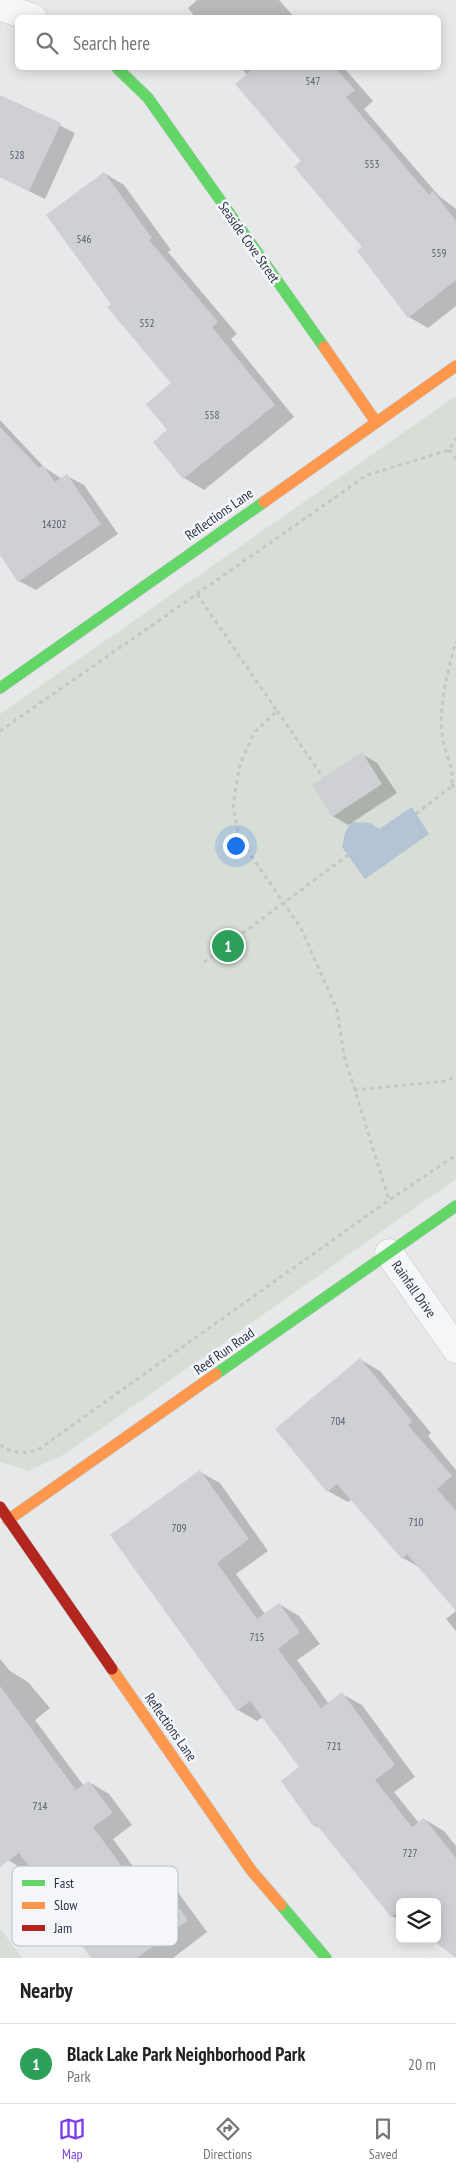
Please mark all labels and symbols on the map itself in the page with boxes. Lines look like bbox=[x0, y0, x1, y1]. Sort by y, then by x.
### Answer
house number: 547 bbox=[306, 74, 320, 88]
house number: 528 bbox=[10, 148, 24, 162]
house number: 553 bbox=[365, 157, 379, 171]
street label: Seaside Cove Street bbox=[214, 198, 284, 286]
house number: 546 bbox=[77, 232, 91, 246]
house number: 559 bbox=[432, 246, 446, 260]
house number: 552 bbox=[140, 316, 154, 330]
house number: 558 bbox=[205, 408, 219, 422]
street label: Reflections Lane bbox=[181, 484, 257, 544]
house number: 14202 bbox=[42, 517, 66, 531]
your location bbox=[223, 833, 249, 859]
pin: 1 bbox=[212, 927, 244, 965]
street label: Rainfall Drive bbox=[388, 1257, 440, 1321]
street label: Reef Run Road bbox=[190, 1324, 258, 1378]
house number: 704 bbox=[331, 1414, 345, 1428]
house number: 710 bbox=[409, 1515, 423, 1529]
house number: 709 bbox=[172, 1521, 186, 1535]
house number: 715 bbox=[250, 1630, 264, 1644]
street label: Reflections Lane bbox=[141, 1689, 201, 1765]
house number: 721 bbox=[327, 1739, 341, 1753]
house number: 714 bbox=[33, 1799, 47, 1813]
house number: 727 bbox=[403, 1846, 417, 1860]
legend bbox=[12, 1866, 178, 1946]
text: Fast bbox=[54, 1874, 74, 1892]
text: Slow bbox=[54, 1896, 78, 1914]
text: Jam bbox=[53, 1919, 72, 1937]

